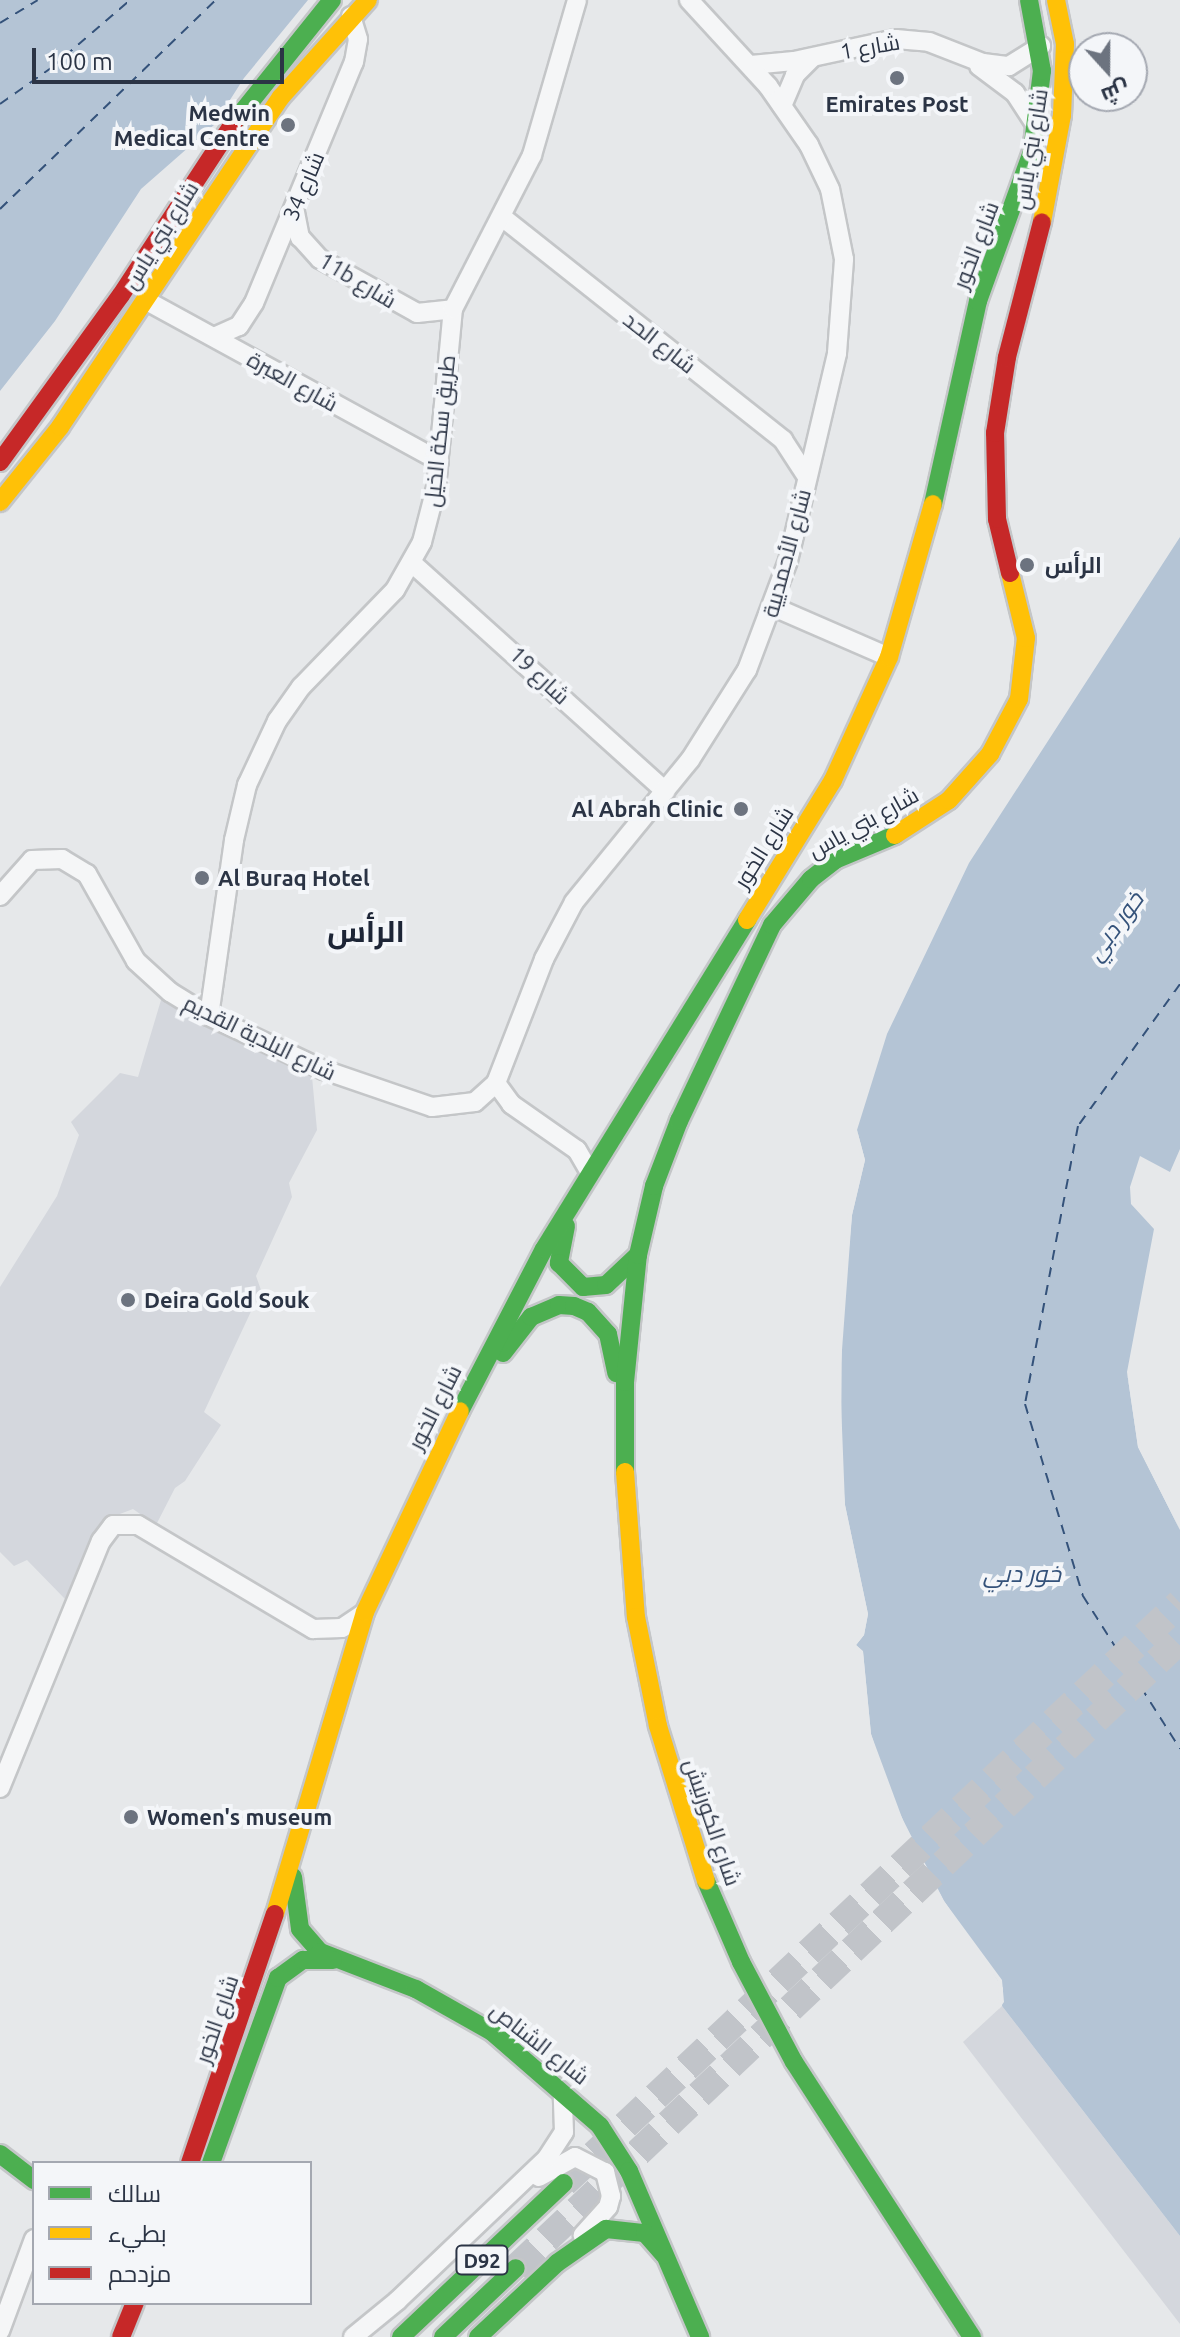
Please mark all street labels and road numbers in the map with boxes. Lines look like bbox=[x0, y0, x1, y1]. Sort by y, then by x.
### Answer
street label: شارع 1 bbox=[838, 28, 902, 64]
street label: شارع بني ياس bbox=[1007, 87, 1053, 211]
street label: شارع 34 bbox=[277, 147, 329, 225]
street label: شارع بني ياس bbox=[116, 176, 204, 294]
street label: شارع الخور bbox=[946, 198, 1004, 292]
street label: 11b شارع bbox=[315, 247, 401, 313]
street label: شارع الحد bbox=[619, 306, 701, 378]
street label: شارع العبرة bbox=[243, 345, 343, 417]
street label: طريق سكة الخيل bbox=[418, 354, 460, 508]
street label: شارع الأحمديية bbox=[756, 486, 816, 620]
street label: شارع 19 bbox=[504, 641, 576, 709]
street label: شارع بني ياس bbox=[803, 781, 923, 863]
street label: شارع الخور bbox=[728, 801, 798, 893]
street label: شارع البلدية القديم bbox=[179, 989, 341, 1085]
street label: شارع الخور bbox=[401, 1360, 467, 1454]
street label: شارع الكورنيش bbox=[679, 1755, 747, 1889]
street label: شارع الخور bbox=[189, 1971, 243, 2067]
street label: شارع الشناص bbox=[485, 1996, 595, 2090]
road number: D92 bbox=[454, 2244, 510, 2276]

